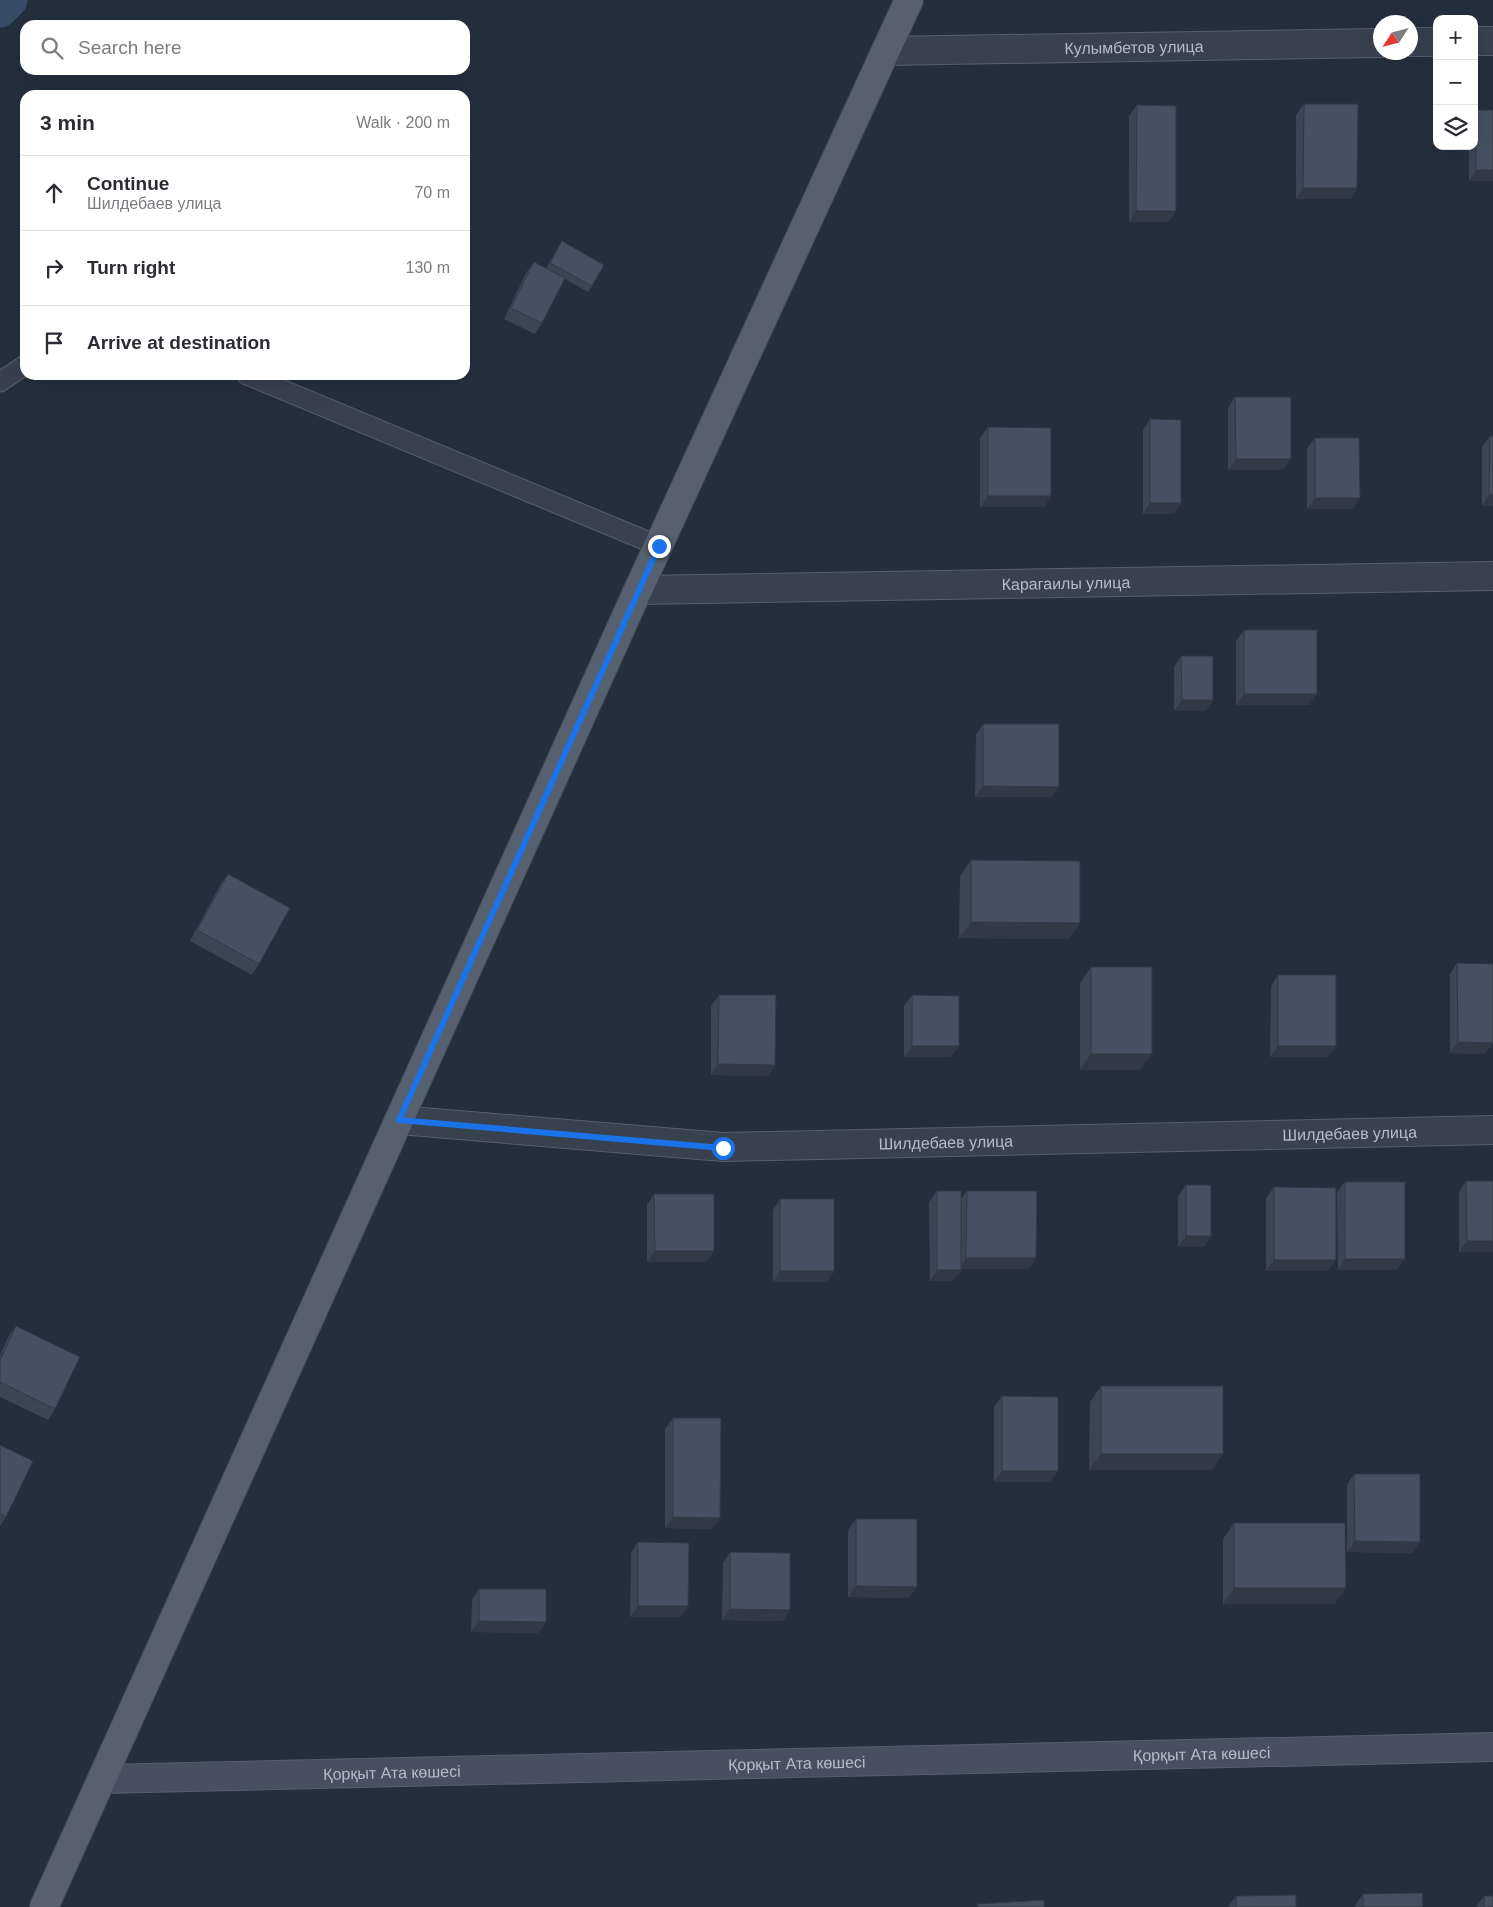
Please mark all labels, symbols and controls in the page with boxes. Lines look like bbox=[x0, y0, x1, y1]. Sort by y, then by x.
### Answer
north arrow bbox=[1373, 15, 1418, 60]
map controls bbox=[1433, 15, 1478, 150]
button: + bbox=[1433, 15, 1478, 60]
search box bbox=[20, 20, 470, 75]
icon: search bbox=[38, 34, 66, 62]
text: Search here bbox=[78, 37, 182, 58]
street label: Кулымбетов улица bbox=[1064, 38, 1204, 57]
button: − bbox=[1433, 60, 1478, 105]
button: layers bbox=[1433, 105, 1478, 150]
text: 3 min bbox=[40, 111, 95, 134]
text: Walk · 200 m bbox=[356, 114, 450, 131]
text: Continue bbox=[87, 173, 169, 194]
icon: ahead bbox=[40, 179, 68, 207]
text: 70 m bbox=[414, 184, 450, 201]
text: Шилдебаев улица bbox=[87, 195, 222, 212]
icon: right bbox=[40, 254, 68, 282]
text: Turn right bbox=[87, 257, 175, 278]
text: 130 m bbox=[406, 259, 450, 276]
icon: arrive bbox=[40, 329, 68, 357]
text: Arrive at destination bbox=[87, 332, 271, 353]
route end bbox=[648, 535, 671, 558]
street label: Карагаилы улица bbox=[1001, 574, 1131, 593]
street label: Шилдебаев улица bbox=[1282, 1124, 1417, 1144]
street label: Шилдебаев улица bbox=[878, 1133, 1013, 1153]
route start bbox=[712, 1137, 735, 1160]
street label: Қорқыт Ата көшесі bbox=[1133, 1744, 1271, 1764]
street label: Қорқыт Ата көшесі bbox=[728, 1753, 866, 1774]
street label: Қорқыт Ата көшесі bbox=[323, 1763, 461, 1783]

